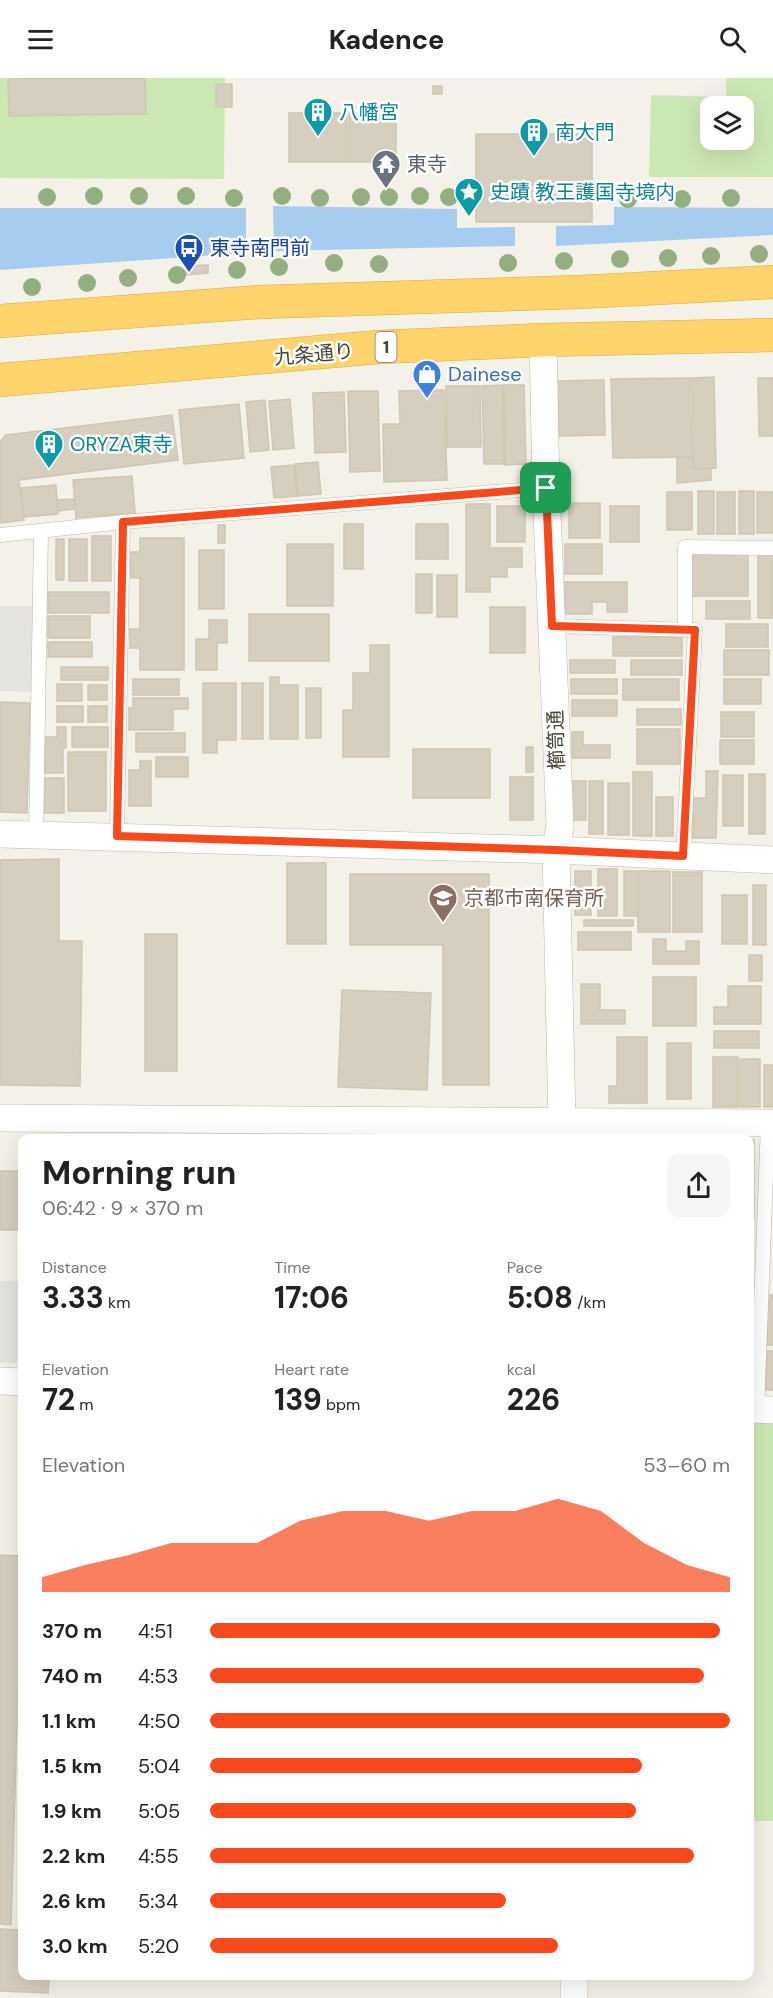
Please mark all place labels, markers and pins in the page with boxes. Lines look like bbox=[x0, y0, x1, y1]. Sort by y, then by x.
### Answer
building icon: 八幡宮 bbox=[302, 96, 334, 138]
place label: 八幡宮 bbox=[339, 99, 399, 125]
building icon: 南大門 bbox=[518, 116, 550, 158]
place label: 南大門 bbox=[555, 119, 615, 145]
temple icon: 東寺 bbox=[370, 148, 402, 190]
place label: 東寺 bbox=[407, 151, 447, 177]
place icon: 史蹟 教王護国寺境内 bbox=[453, 176, 485, 218]
place label: 史蹟 教王護国寺境内 bbox=[490, 179, 675, 205]
bus stop icon: 東寺南門前 bbox=[173, 232, 205, 274]
place label: 東寺南門前 bbox=[210, 235, 310, 261]
shop icon: Dainese bbox=[411, 358, 443, 400]
place label: Dainese bbox=[448, 361, 522, 387]
building icon: ORYZA東寺 bbox=[33, 428, 65, 470]
place label: ORYZA東寺 bbox=[70, 431, 172, 457]
pin bbox=[520, 462, 571, 513]
school or university icon: 京都市南保育所 bbox=[427, 882, 459, 924]
place label: 京都市南保育所 bbox=[464, 885, 604, 911]

